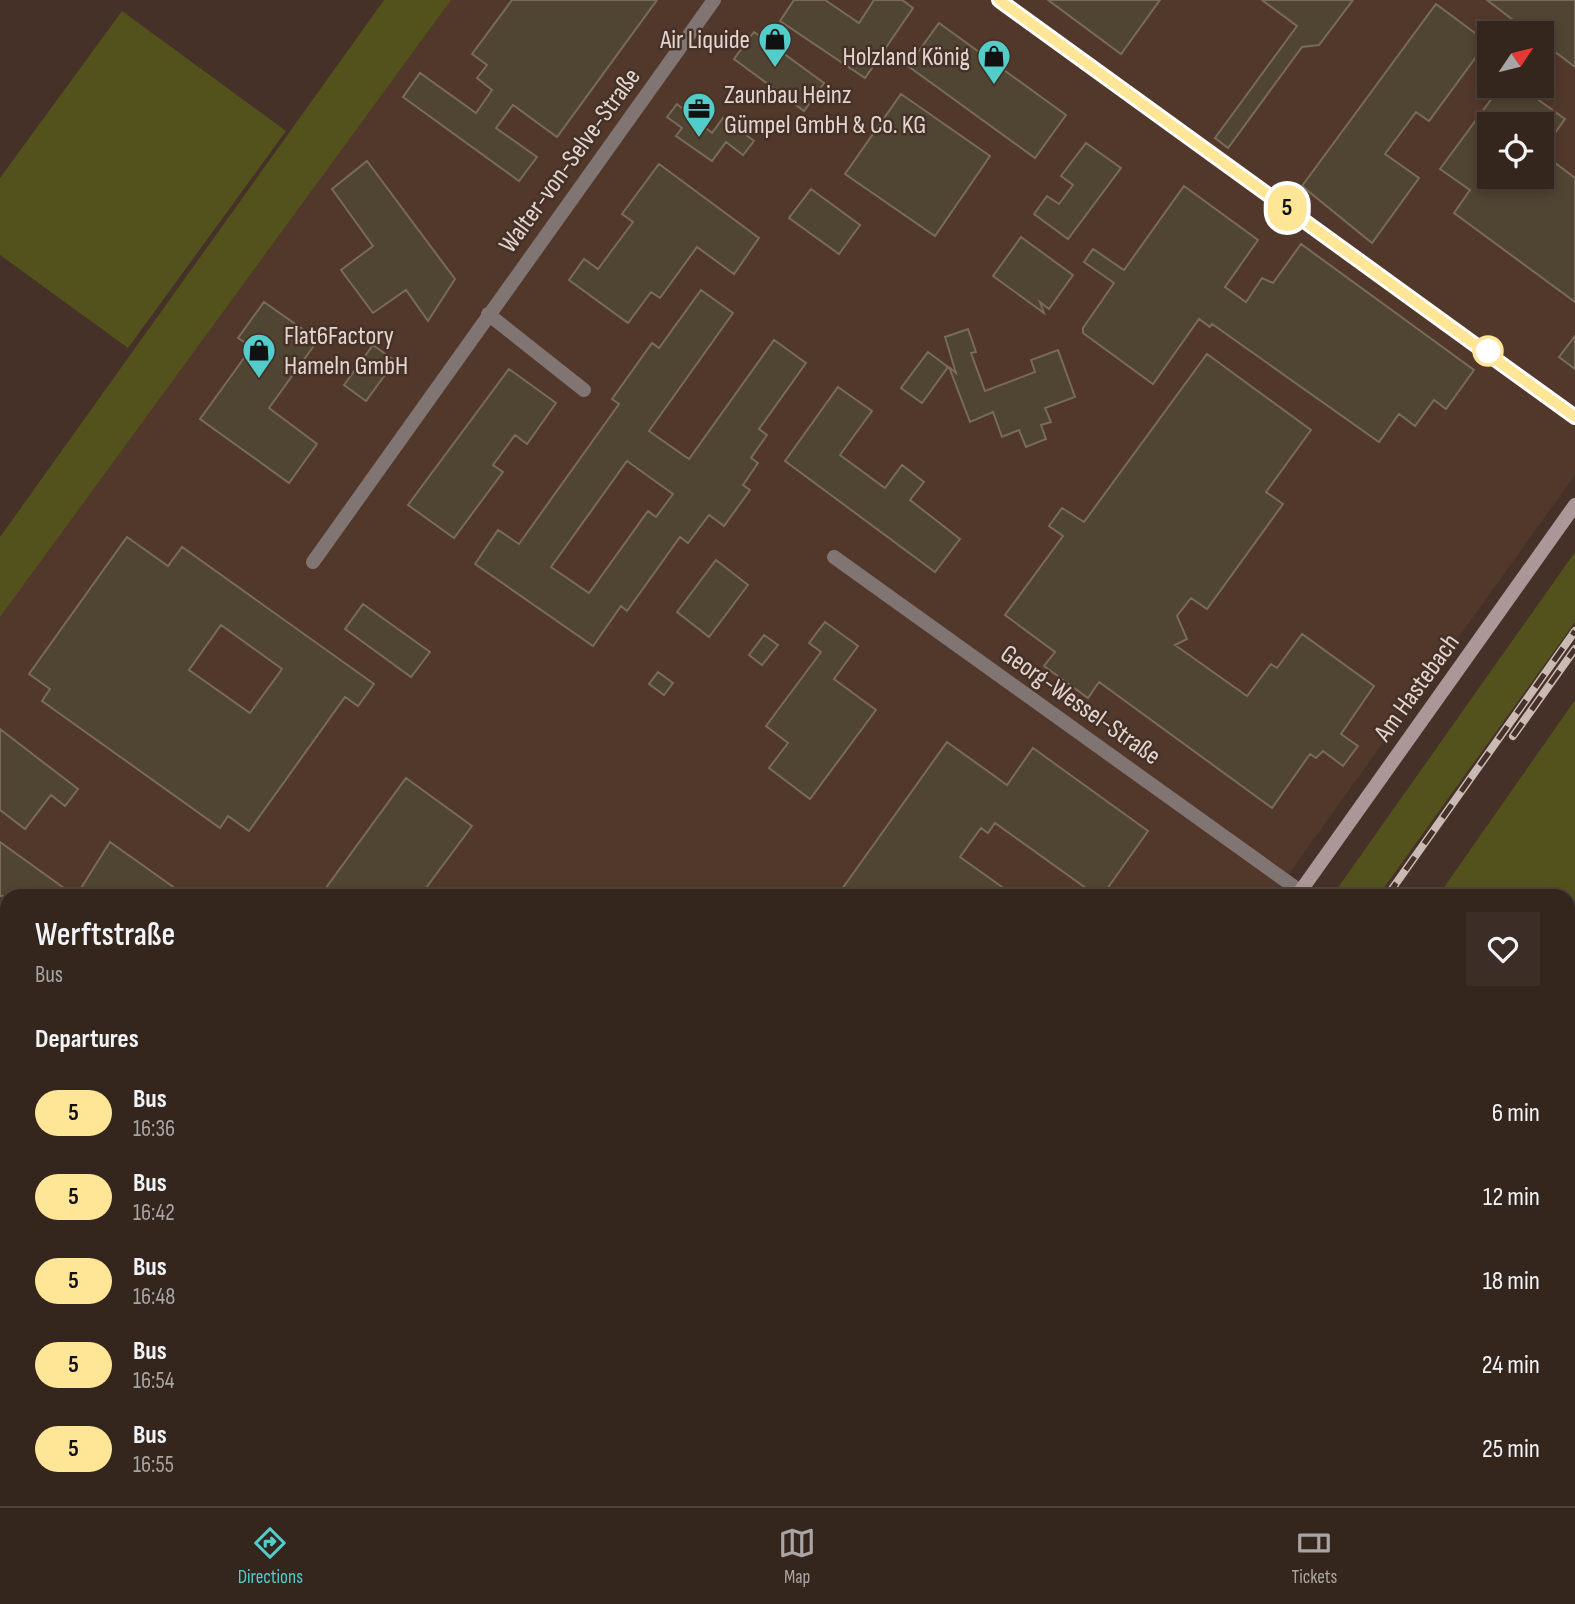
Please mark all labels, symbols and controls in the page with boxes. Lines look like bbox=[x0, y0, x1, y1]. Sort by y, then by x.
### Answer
shop icon: Air Liquide bbox=[756, 20, 794, 69]
north arrow bbox=[1477, 21, 1554, 98]
map controls bbox=[1477, 21, 1554, 189]
place label: Air Liquide bbox=[659, 25, 750, 56]
shop icon: Holzland König bbox=[975, 37, 1013, 86]
place label: Holzland König bbox=[842, 42, 970, 73]
street label: Walter-von-Selve-Straße bbox=[493, 63, 648, 259]
place label: Zaunbau Heinz Gümpel GmbH & Co. KG bbox=[724, 80, 926, 141]
office icon: Zaunbau Heinz Gümpel GmbH & Co. KG bbox=[680, 90, 718, 139]
button: locate bbox=[1477, 112, 1554, 189]
line badge: 5 bbox=[1264, 185, 1310, 231]
text: 5 bbox=[1282, 193, 1292, 222]
place label: Flat6Factory Hameln GmbH bbox=[284, 321, 408, 382]
shop icon: Flat6Factory Hameln GmbH bbox=[240, 331, 278, 380]
unlabelled marker bbox=[1473, 336, 1503, 366]
street label: Am Hastebach bbox=[1367, 628, 1467, 749]
street label: Georg-Wessel-Straße bbox=[994, 639, 1166, 772]
button: heart bbox=[1466, 912, 1540, 986]
text: Werftstraße bbox=[35, 915, 175, 955]
text: Bus bbox=[35, 961, 63, 989]
text: Departures bbox=[35, 1024, 139, 1055]
text: Bus bbox=[133, 1084, 167, 1115]
text: 5 bbox=[68, 1098, 79, 1127]
text: 6 min bbox=[1492, 1098, 1540, 1129]
text: 16:36 bbox=[133, 1115, 175, 1143]
text: Bus bbox=[133, 1168, 167, 1199]
text: 5 bbox=[68, 1182, 79, 1211]
text: 12 min bbox=[1483, 1182, 1540, 1213]
text: 16:42 bbox=[133, 1199, 175, 1227]
text: Bus bbox=[133, 1252, 167, 1283]
text: 5 bbox=[68, 1266, 79, 1295]
text: 18 min bbox=[1483, 1266, 1540, 1297]
text: 16:48 bbox=[133, 1283, 175, 1311]
text: Bus bbox=[133, 1336, 167, 1367]
text: 5 bbox=[68, 1350, 79, 1379]
text: 24 min bbox=[1482, 1350, 1540, 1381]
text: 16:54 bbox=[133, 1367, 174, 1395]
text: Bus bbox=[133, 1420, 167, 1451]
text: 5 bbox=[68, 1434, 79, 1463]
text: 25 min bbox=[1482, 1434, 1540, 1465]
text: 16:55 bbox=[133, 1451, 174, 1479]
tab: Directions bbox=[238, 1524, 303, 1589]
tab: Map bbox=[778, 1524, 816, 1589]
tab: Tickets bbox=[1291, 1524, 1337, 1589]

